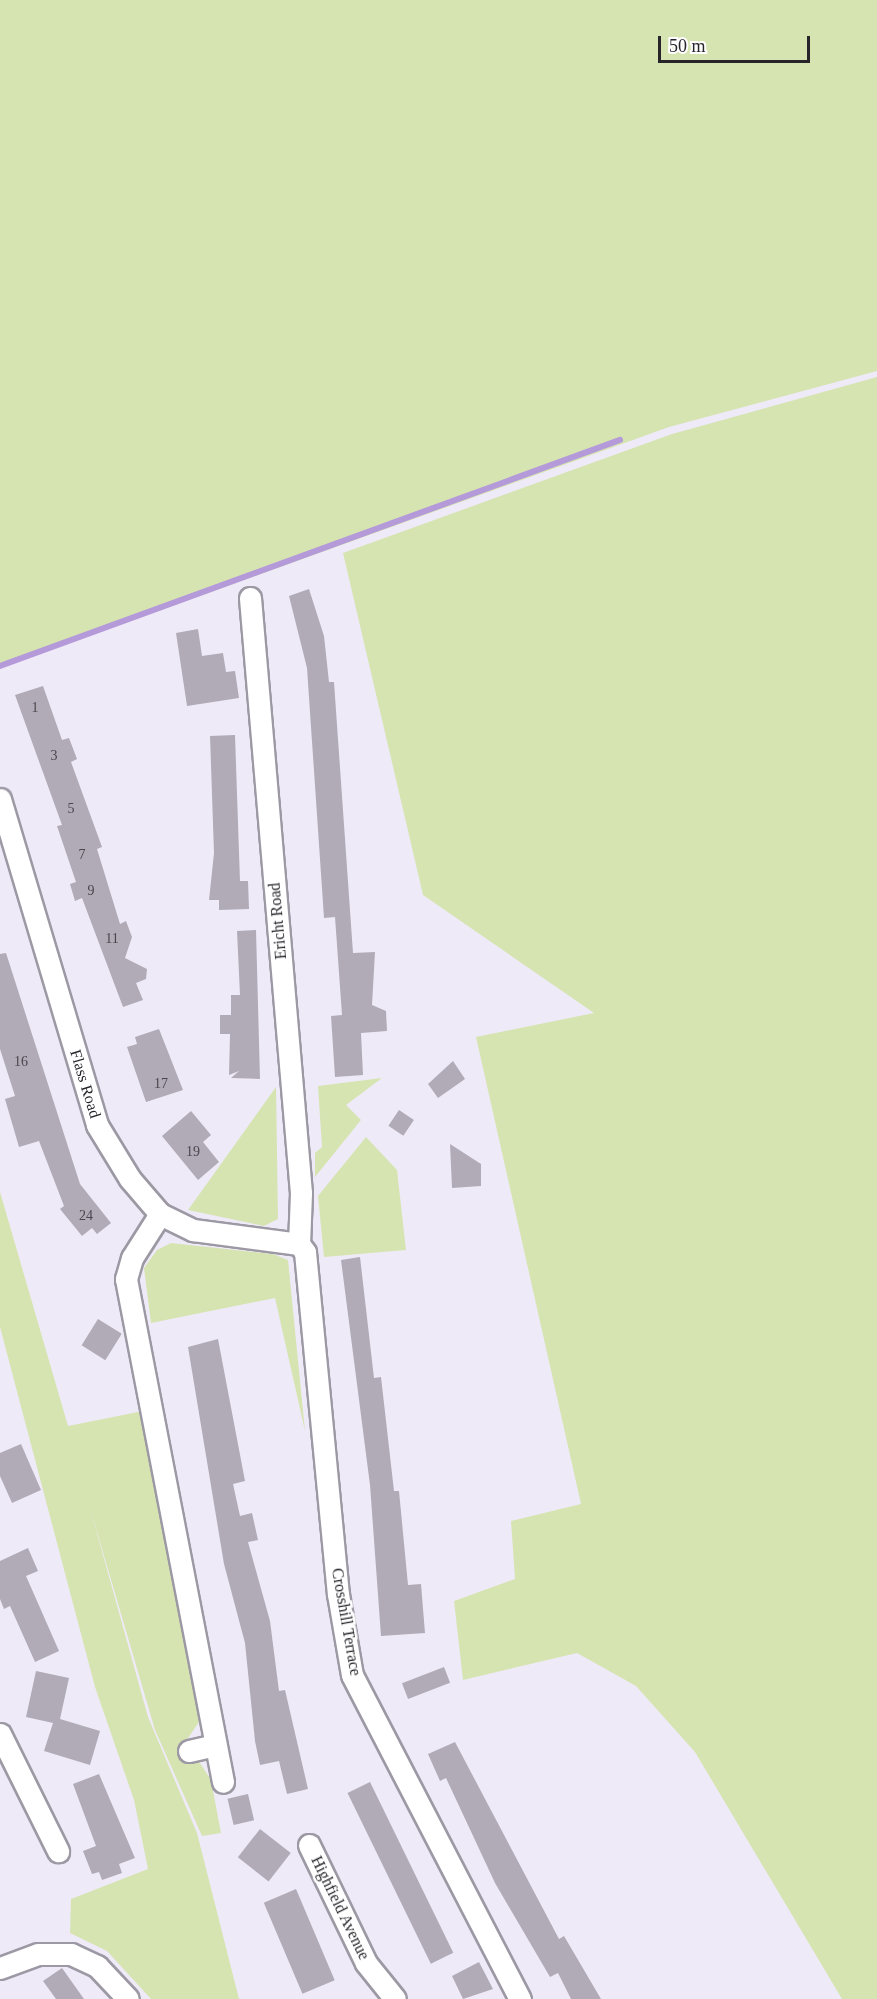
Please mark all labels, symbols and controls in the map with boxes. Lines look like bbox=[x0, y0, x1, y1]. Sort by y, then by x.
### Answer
scale bar bbox=[661, 24, 812, 62]
text: 50 m bbox=[669, 36, 706, 56]
house number: 1 bbox=[32, 700, 38, 716]
house number: 3 bbox=[50, 748, 58, 764]
house number: 5 bbox=[68, 801, 74, 817]
house number: 7 bbox=[78, 847, 86, 863]
street label: Ericht Road bbox=[265, 882, 291, 960]
house number: 9 bbox=[88, 883, 94, 899]
house number: 11 bbox=[105, 931, 119, 947]
street label: Flass Road bbox=[65, 1047, 105, 1121]
house number: 16 bbox=[14, 1054, 28, 1070]
house number: 17 bbox=[154, 1076, 168, 1092]
house number: 19 bbox=[186, 1144, 200, 1160]
house number: 24 bbox=[79, 1208, 93, 1224]
street label: Crosshill Terrace bbox=[327, 1566, 365, 1678]
street label: Highfield Avenue bbox=[306, 1853, 374, 1963]

